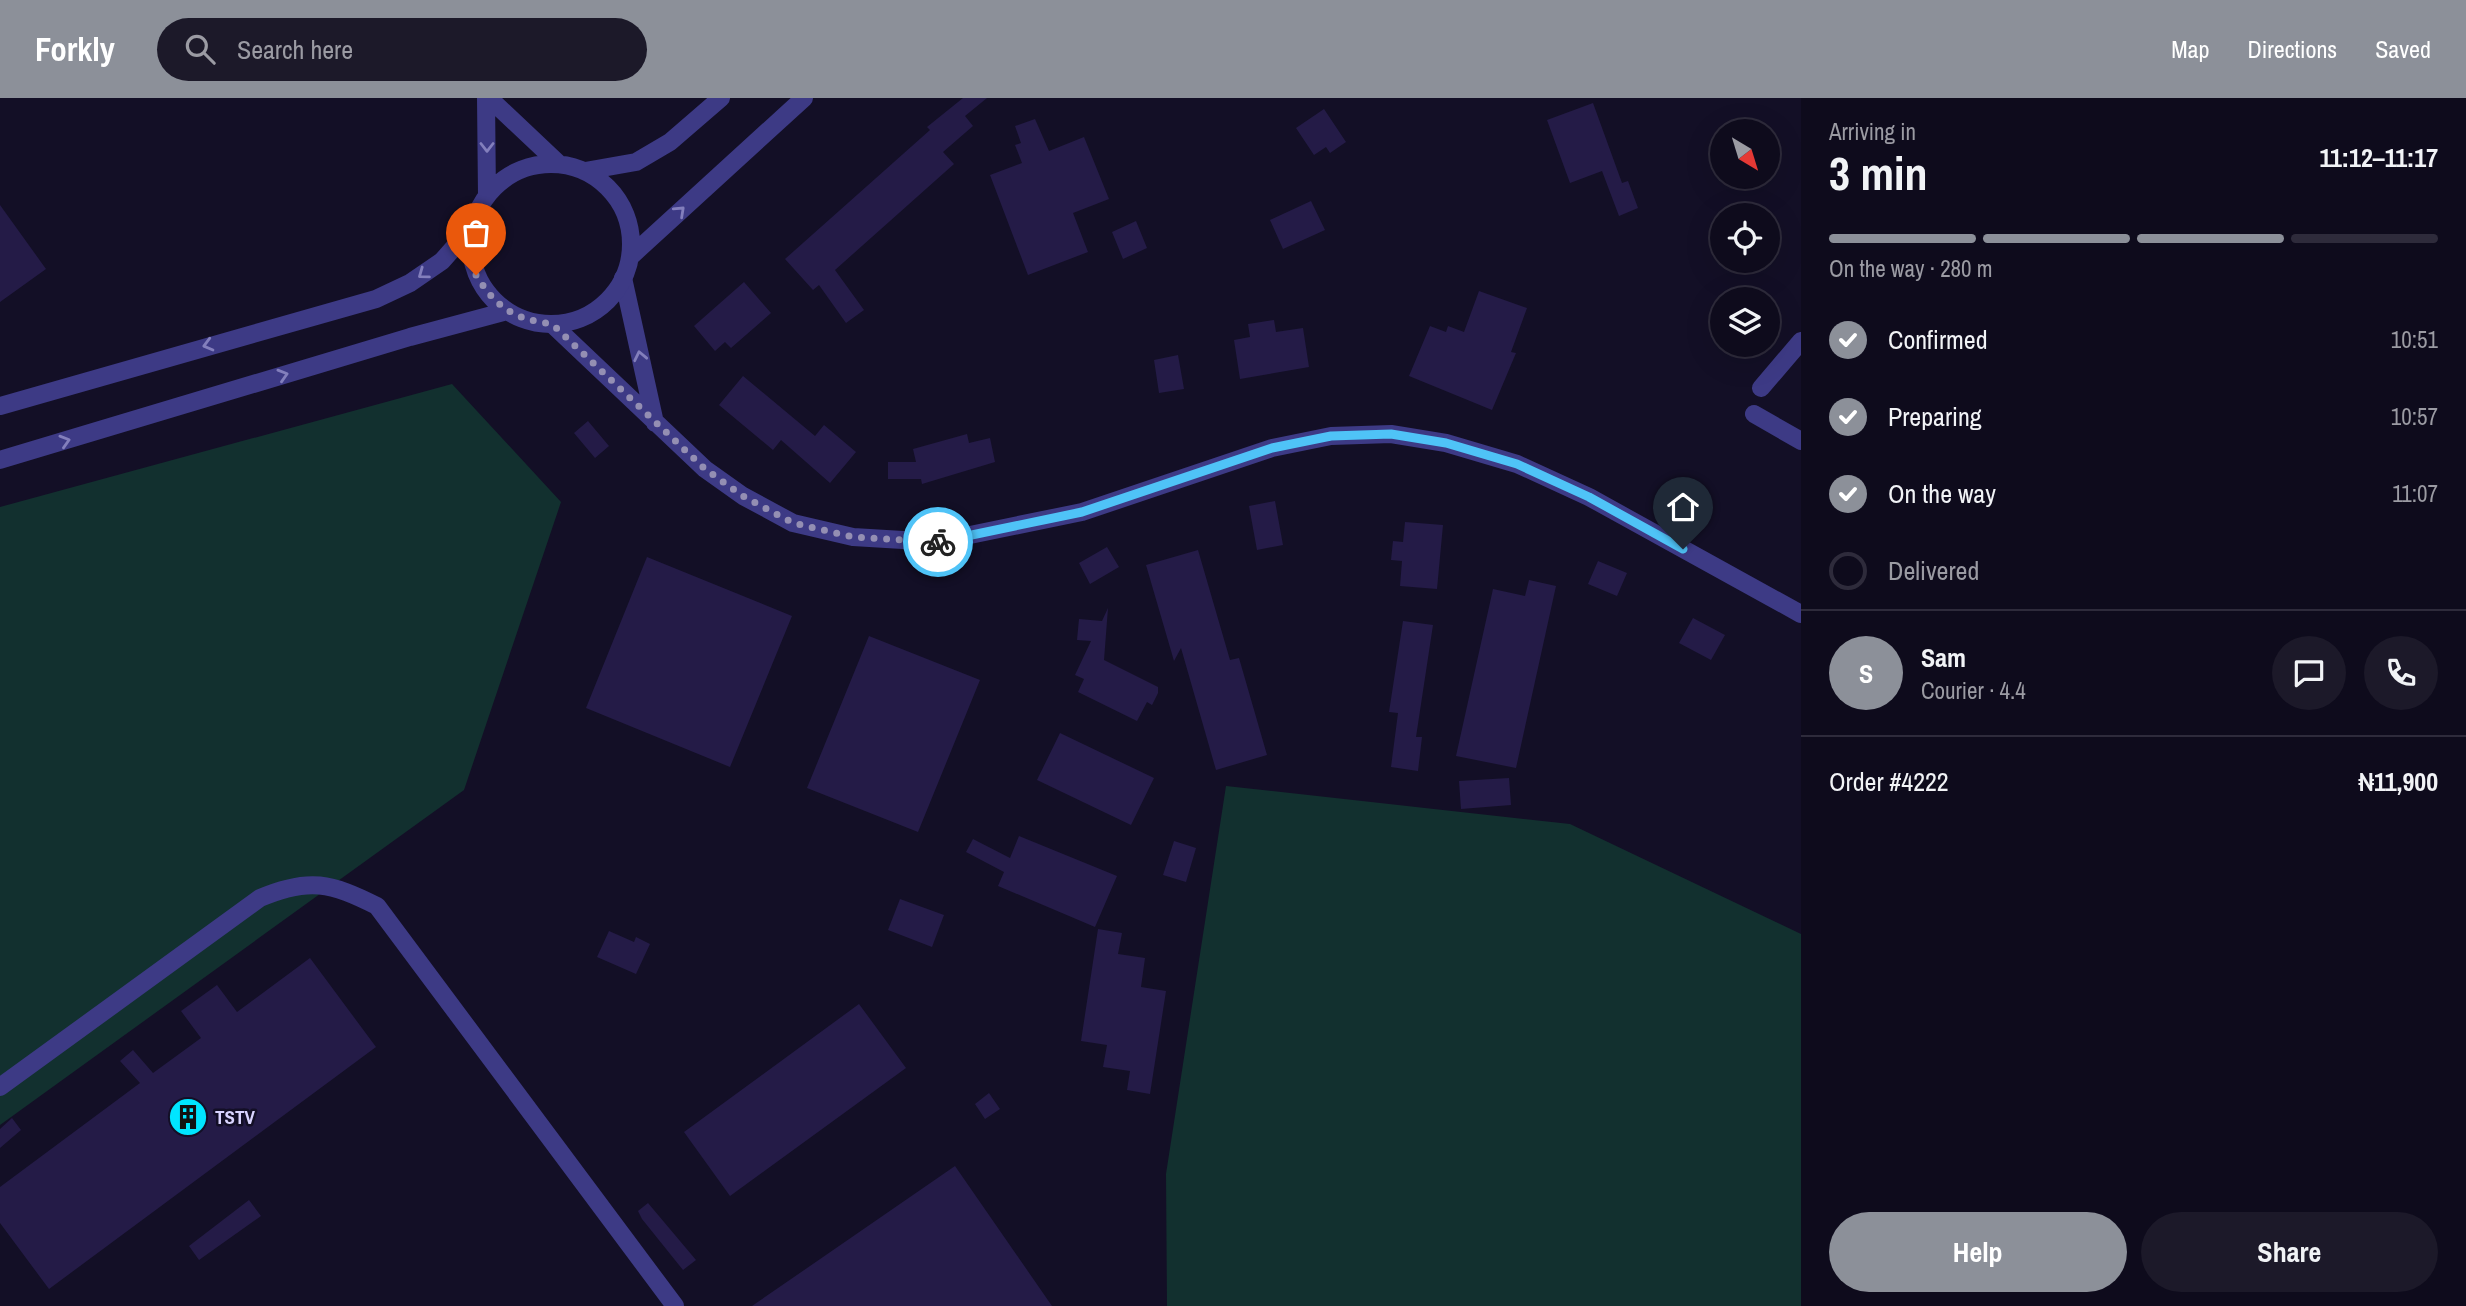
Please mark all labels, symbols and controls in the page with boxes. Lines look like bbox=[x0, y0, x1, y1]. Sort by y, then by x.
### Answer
search box bbox=[157, 18, 647, 81]
text: Forkly bbox=[35, 27, 115, 71]
icon: search bbox=[181, 30, 219, 68]
text: Search here bbox=[237, 32, 353, 67]
text: Map bbox=[2171, 33, 2209, 65]
text: Directions bbox=[2247, 33, 2337, 65]
text: Saved bbox=[2375, 33, 2431, 65]
text: Arriving in bbox=[1829, 116, 1916, 147]
north arrow bbox=[1710, 119, 1780, 189]
map controls bbox=[1710, 119, 1780, 357]
text: 11:12–11:17 bbox=[2319, 140, 2438, 175]
one-way arrow bbox=[479, 142, 495, 153]
text: 3 min bbox=[1829, 142, 1928, 204]
pin bbox=[446, 203, 506, 275]
button: locate bbox=[1710, 203, 1780, 273]
one-way arrow bbox=[672, 207, 685, 219]
icon: bag bbox=[457, 214, 495, 252]
text: On the way · 280 m bbox=[1829, 253, 1993, 284]
one-way arrow bbox=[418, 266, 431, 279]
button: layers bbox=[1710, 287, 1780, 357]
icon: check bbox=[1829, 321, 1867, 359]
text: Confirmed bbox=[1888, 322, 1988, 357]
text: 10:51 bbox=[2391, 324, 2438, 355]
one-way arrow bbox=[202, 337, 214, 352]
one-way arrow bbox=[634, 350, 649, 362]
one-way arrow bbox=[277, 369, 289, 384]
icon: check bbox=[1829, 398, 1867, 436]
text: Preparing bbox=[1888, 399, 1982, 434]
text: 10:57 bbox=[2391, 401, 2438, 432]
one-way arrow bbox=[59, 434, 71, 449]
icon: check bbox=[1829, 475, 1867, 513]
text: On the way bbox=[1888, 476, 1996, 511]
pin bbox=[1653, 477, 1713, 549]
text: 11:07 bbox=[2392, 478, 2438, 509]
icon: home bbox=[1664, 488, 1702, 526]
courier bbox=[903, 507, 973, 577]
icon: bike bbox=[919, 523, 957, 561]
text: Delivered bbox=[1888, 553, 1979, 588]
button: chat bbox=[2272, 636, 2346, 710]
button: phone bbox=[2364, 636, 2438, 710]
text: Sam bbox=[1921, 640, 1966, 675]
text: S bbox=[1859, 656, 1873, 691]
text: Courier · 4.4 bbox=[1921, 675, 2026, 706]
text: Order #4222 bbox=[1829, 764, 1949, 799]
text: ₦11,900 bbox=[2359, 764, 2438, 799]
building icon: TSTV bbox=[167, 1096, 209, 1138]
place label: TSTV bbox=[215, 1104, 255, 1130]
button: Help bbox=[1829, 1212, 2127, 1292]
button: Share bbox=[2141, 1212, 2438, 1292]

